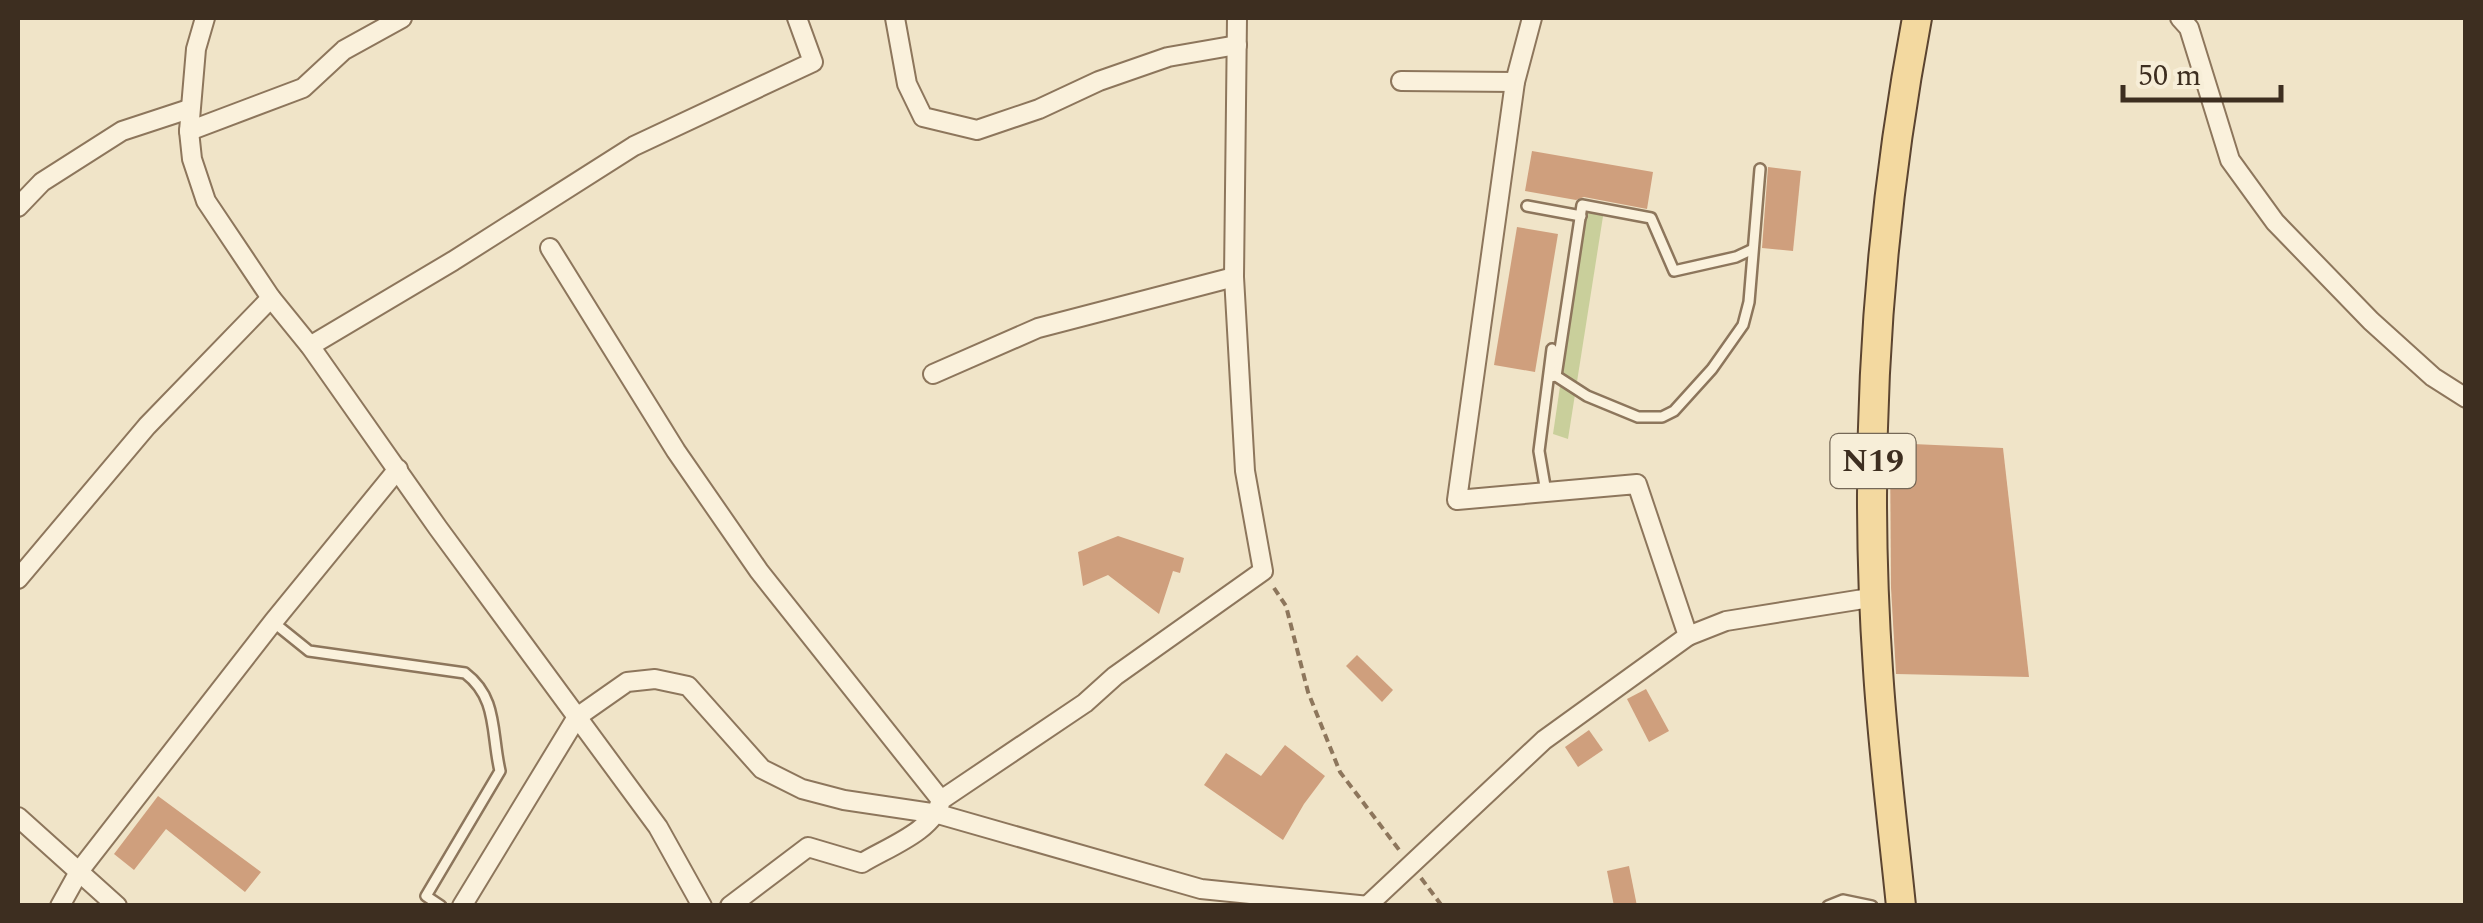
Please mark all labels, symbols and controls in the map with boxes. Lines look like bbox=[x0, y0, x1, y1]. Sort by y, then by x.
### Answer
scale bar bbox=[2123, 40, 2280, 102]
text: 50 m bbox=[2138, 53, 2201, 99]
road number: N19 bbox=[1830, 434, 1916, 488]

